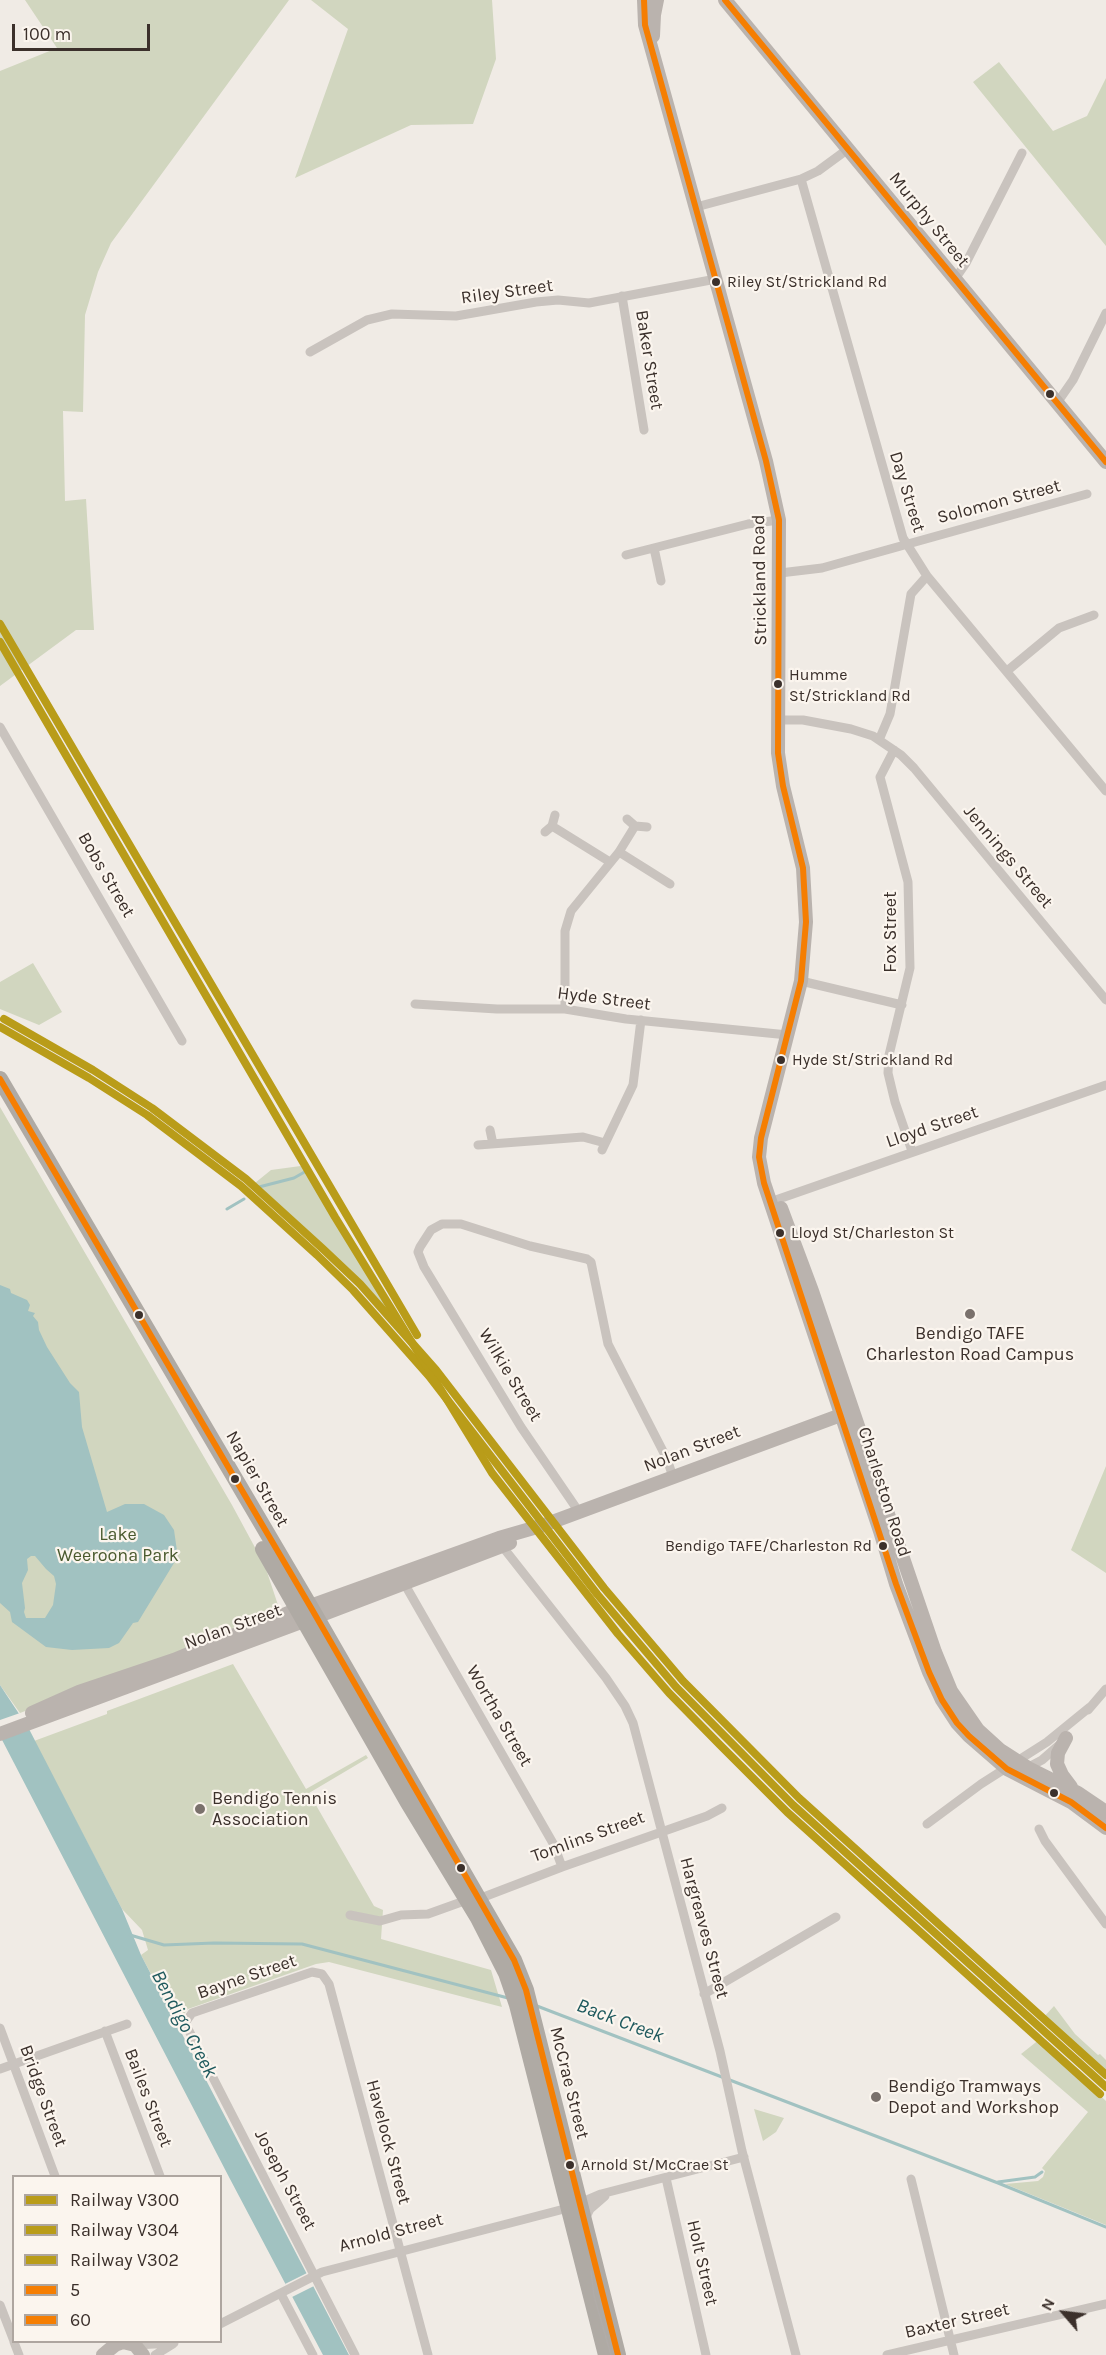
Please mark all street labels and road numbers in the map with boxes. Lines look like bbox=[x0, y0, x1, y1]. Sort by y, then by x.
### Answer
street label: Murphy Street bbox=[884, 168, 974, 272]
street label: Riley Street bbox=[460, 275, 554, 309]
street label: Baker Street bbox=[630, 309, 668, 411]
street label: Day Street bbox=[884, 449, 930, 535]
street label: Solomon Street bbox=[935, 475, 1063, 529]
street label: Strickland Road bbox=[748, 514, 772, 646]
street label: Jennings Street bbox=[959, 801, 1057, 913]
street label: Bobs Street bbox=[73, 829, 139, 921]
street label: Fox Street bbox=[880, 891, 902, 973]
street label: Hyde Street bbox=[556, 983, 652, 1015]
street label: Lloyd Street bbox=[883, 1101, 981, 1153]
street label: Wilkie Street bbox=[474, 1324, 546, 1426]
street label: Nolan Street bbox=[641, 1421, 743, 1477]
street label: Charleston Road bbox=[853, 1424, 915, 1560]
street label: Napier Street bbox=[221, 1427, 293, 1531]
street label: Nolan Street bbox=[182, 1599, 284, 1655]
street label: Wortha Street bbox=[461, 1662, 537, 1770]
street label: Tomlins Street bbox=[529, 1807, 647, 1867]
street label: Hargreaves Street bbox=[675, 1855, 733, 2001]
street label: Bayne Street bbox=[195, 1950, 299, 2004]
street label: McCrae Street bbox=[545, 2025, 593, 2141]
street label: Bridge Street bbox=[15, 2042, 71, 2150]
street label: Bailes Street bbox=[119, 2046, 177, 2150]
street label: Havelock Street bbox=[361, 2077, 415, 2207]
street label: Joseph Street bbox=[249, 2126, 321, 2234]
street label: Arnold Street bbox=[337, 2209, 445, 2257]
street label: Holt Street bbox=[682, 2218, 722, 2308]
street label: Baxter Street bbox=[903, 2298, 1011, 2344]

